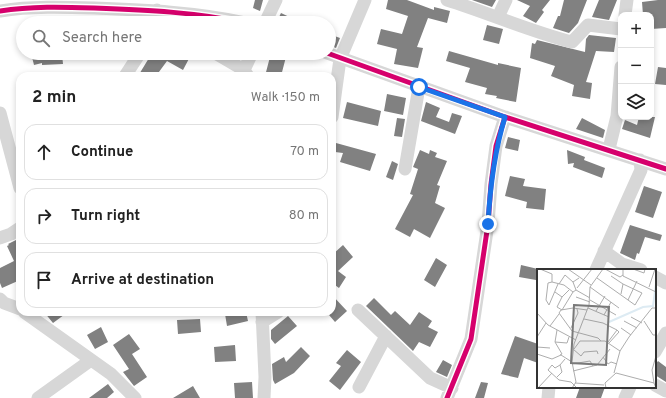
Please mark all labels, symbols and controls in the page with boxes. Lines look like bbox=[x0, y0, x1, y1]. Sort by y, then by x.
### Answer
map controls bbox=[618, 12, 654, 120]
button: + bbox=[618, 12, 654, 48]
search box bbox=[16, 16, 336, 60]
icon: search bbox=[30, 27, 52, 49]
text: Search here bbox=[62, 29, 142, 48]
button: − bbox=[618, 48, 654, 84]
route start bbox=[410, 78, 428, 96]
button: layers bbox=[618, 84, 654, 120]
text: 2 min bbox=[32, 87, 76, 109]
text: Walk · 150 m bbox=[251, 90, 320, 106]
icon: ahead bbox=[33, 141, 55, 163]
text: Continue bbox=[71, 143, 133, 162]
text: 70 m bbox=[290, 144, 319, 160]
icon: right bbox=[33, 205, 55, 227]
text: Turn right bbox=[71, 207, 140, 226]
text: 80 m bbox=[289, 208, 319, 224]
route end bbox=[479, 215, 497, 233]
icon: arrive bbox=[33, 269, 55, 291]
inset map bbox=[537, 269, 656, 388]
text: Arrive at destination bbox=[71, 271, 214, 290]

